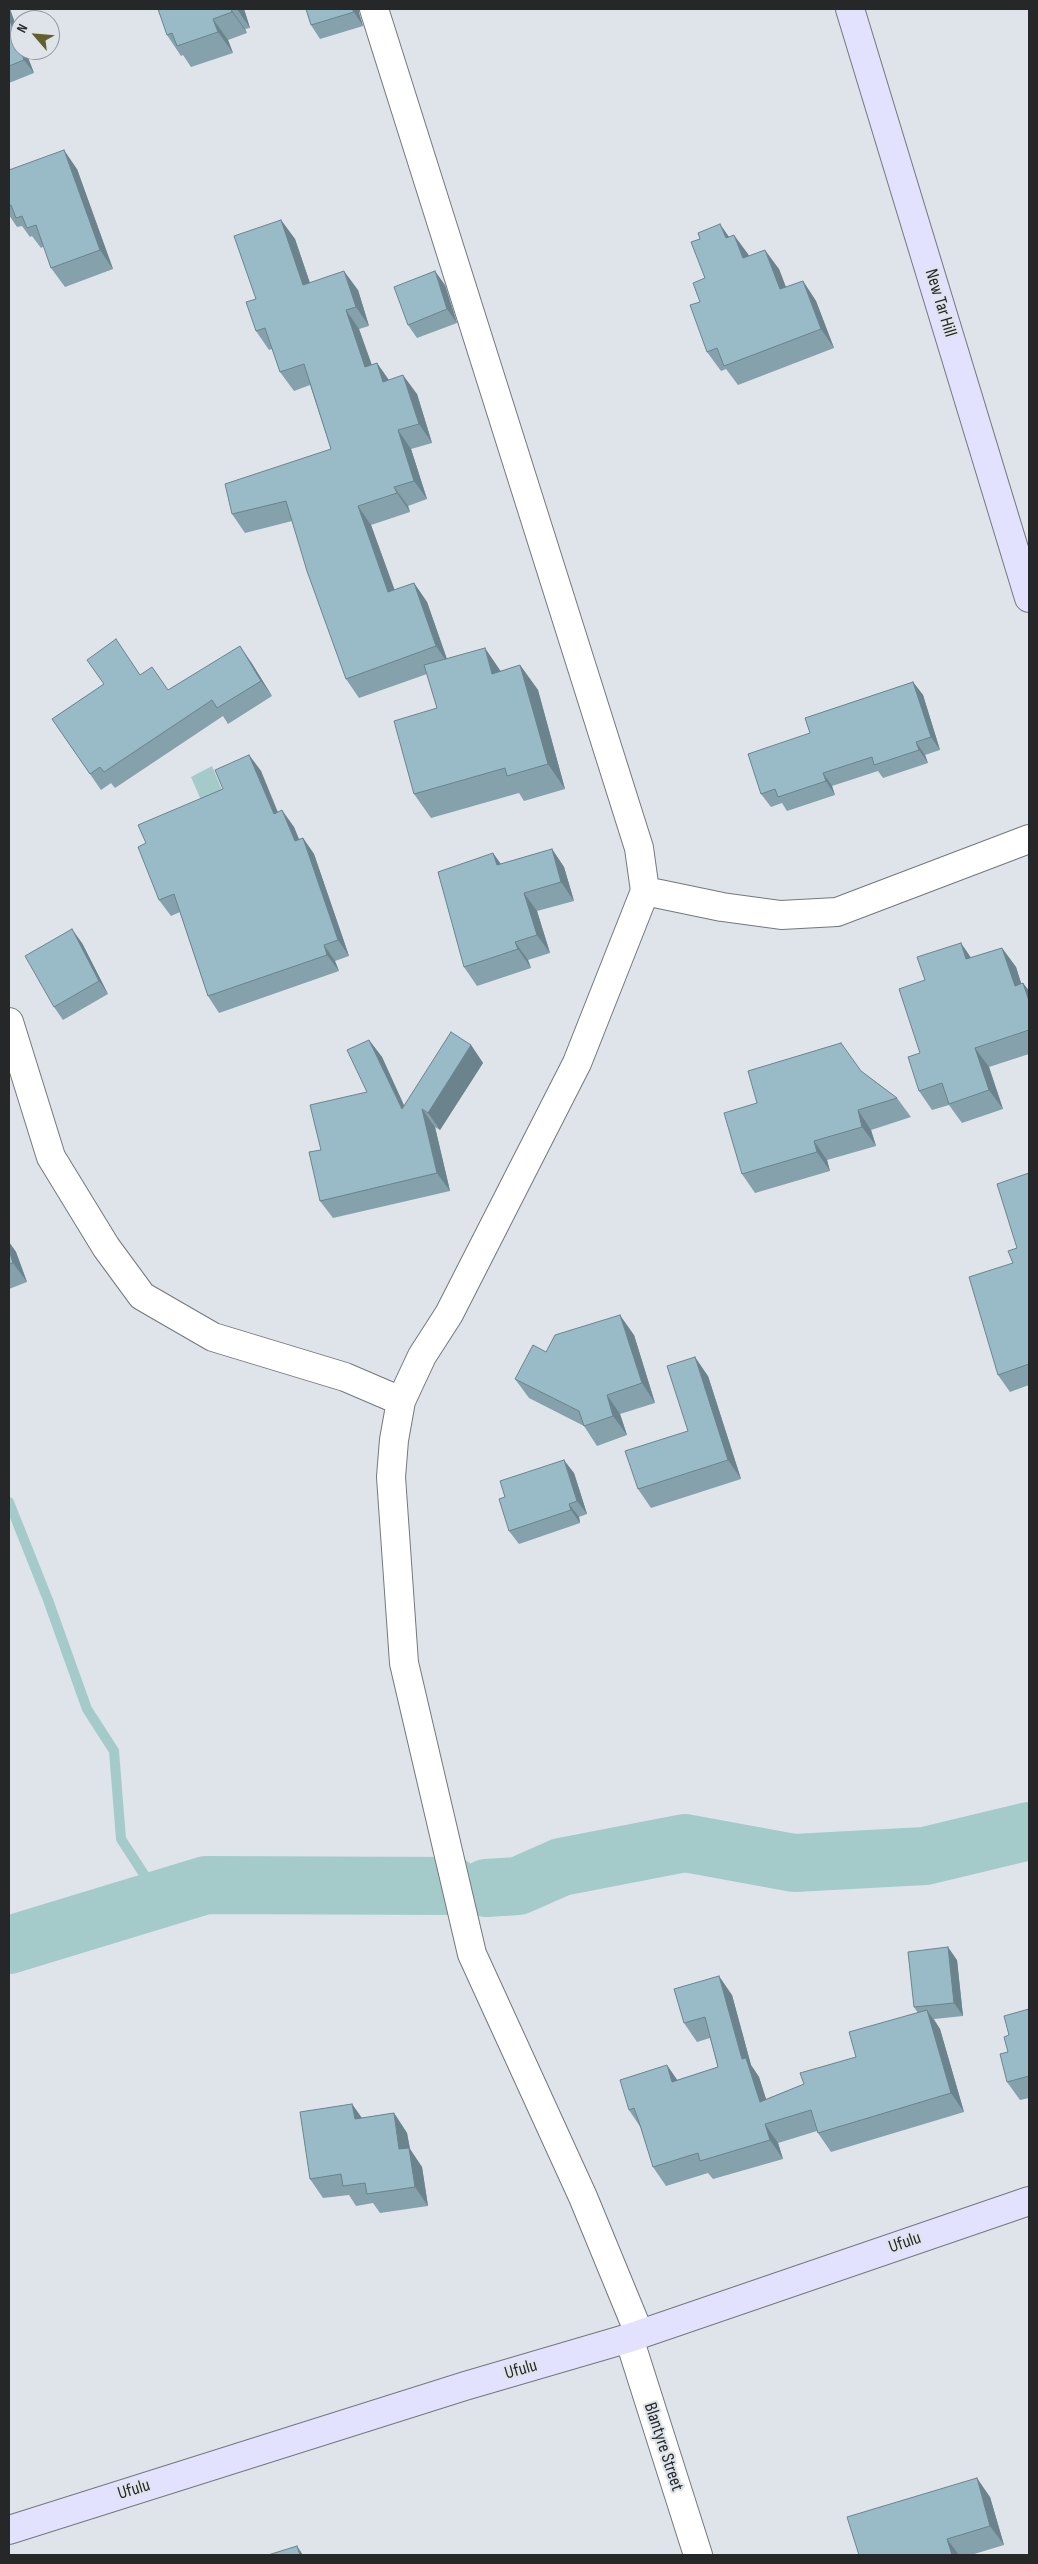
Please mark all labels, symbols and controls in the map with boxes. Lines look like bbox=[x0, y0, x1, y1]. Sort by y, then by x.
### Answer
north arrow bbox=[10, 10, 60, 60]
text: N bbox=[13, 21, 31, 36]
street label: New Tar Hill bbox=[919, 267, 961, 339]
street label: Ufulu bbox=[886, 2227, 924, 2259]
street label: Ufulu bbox=[502, 2355, 540, 2385]
street label: Blantyre Street bbox=[639, 2400, 687, 2494]
street label: Ufulu bbox=[115, 2475, 153, 2505]

